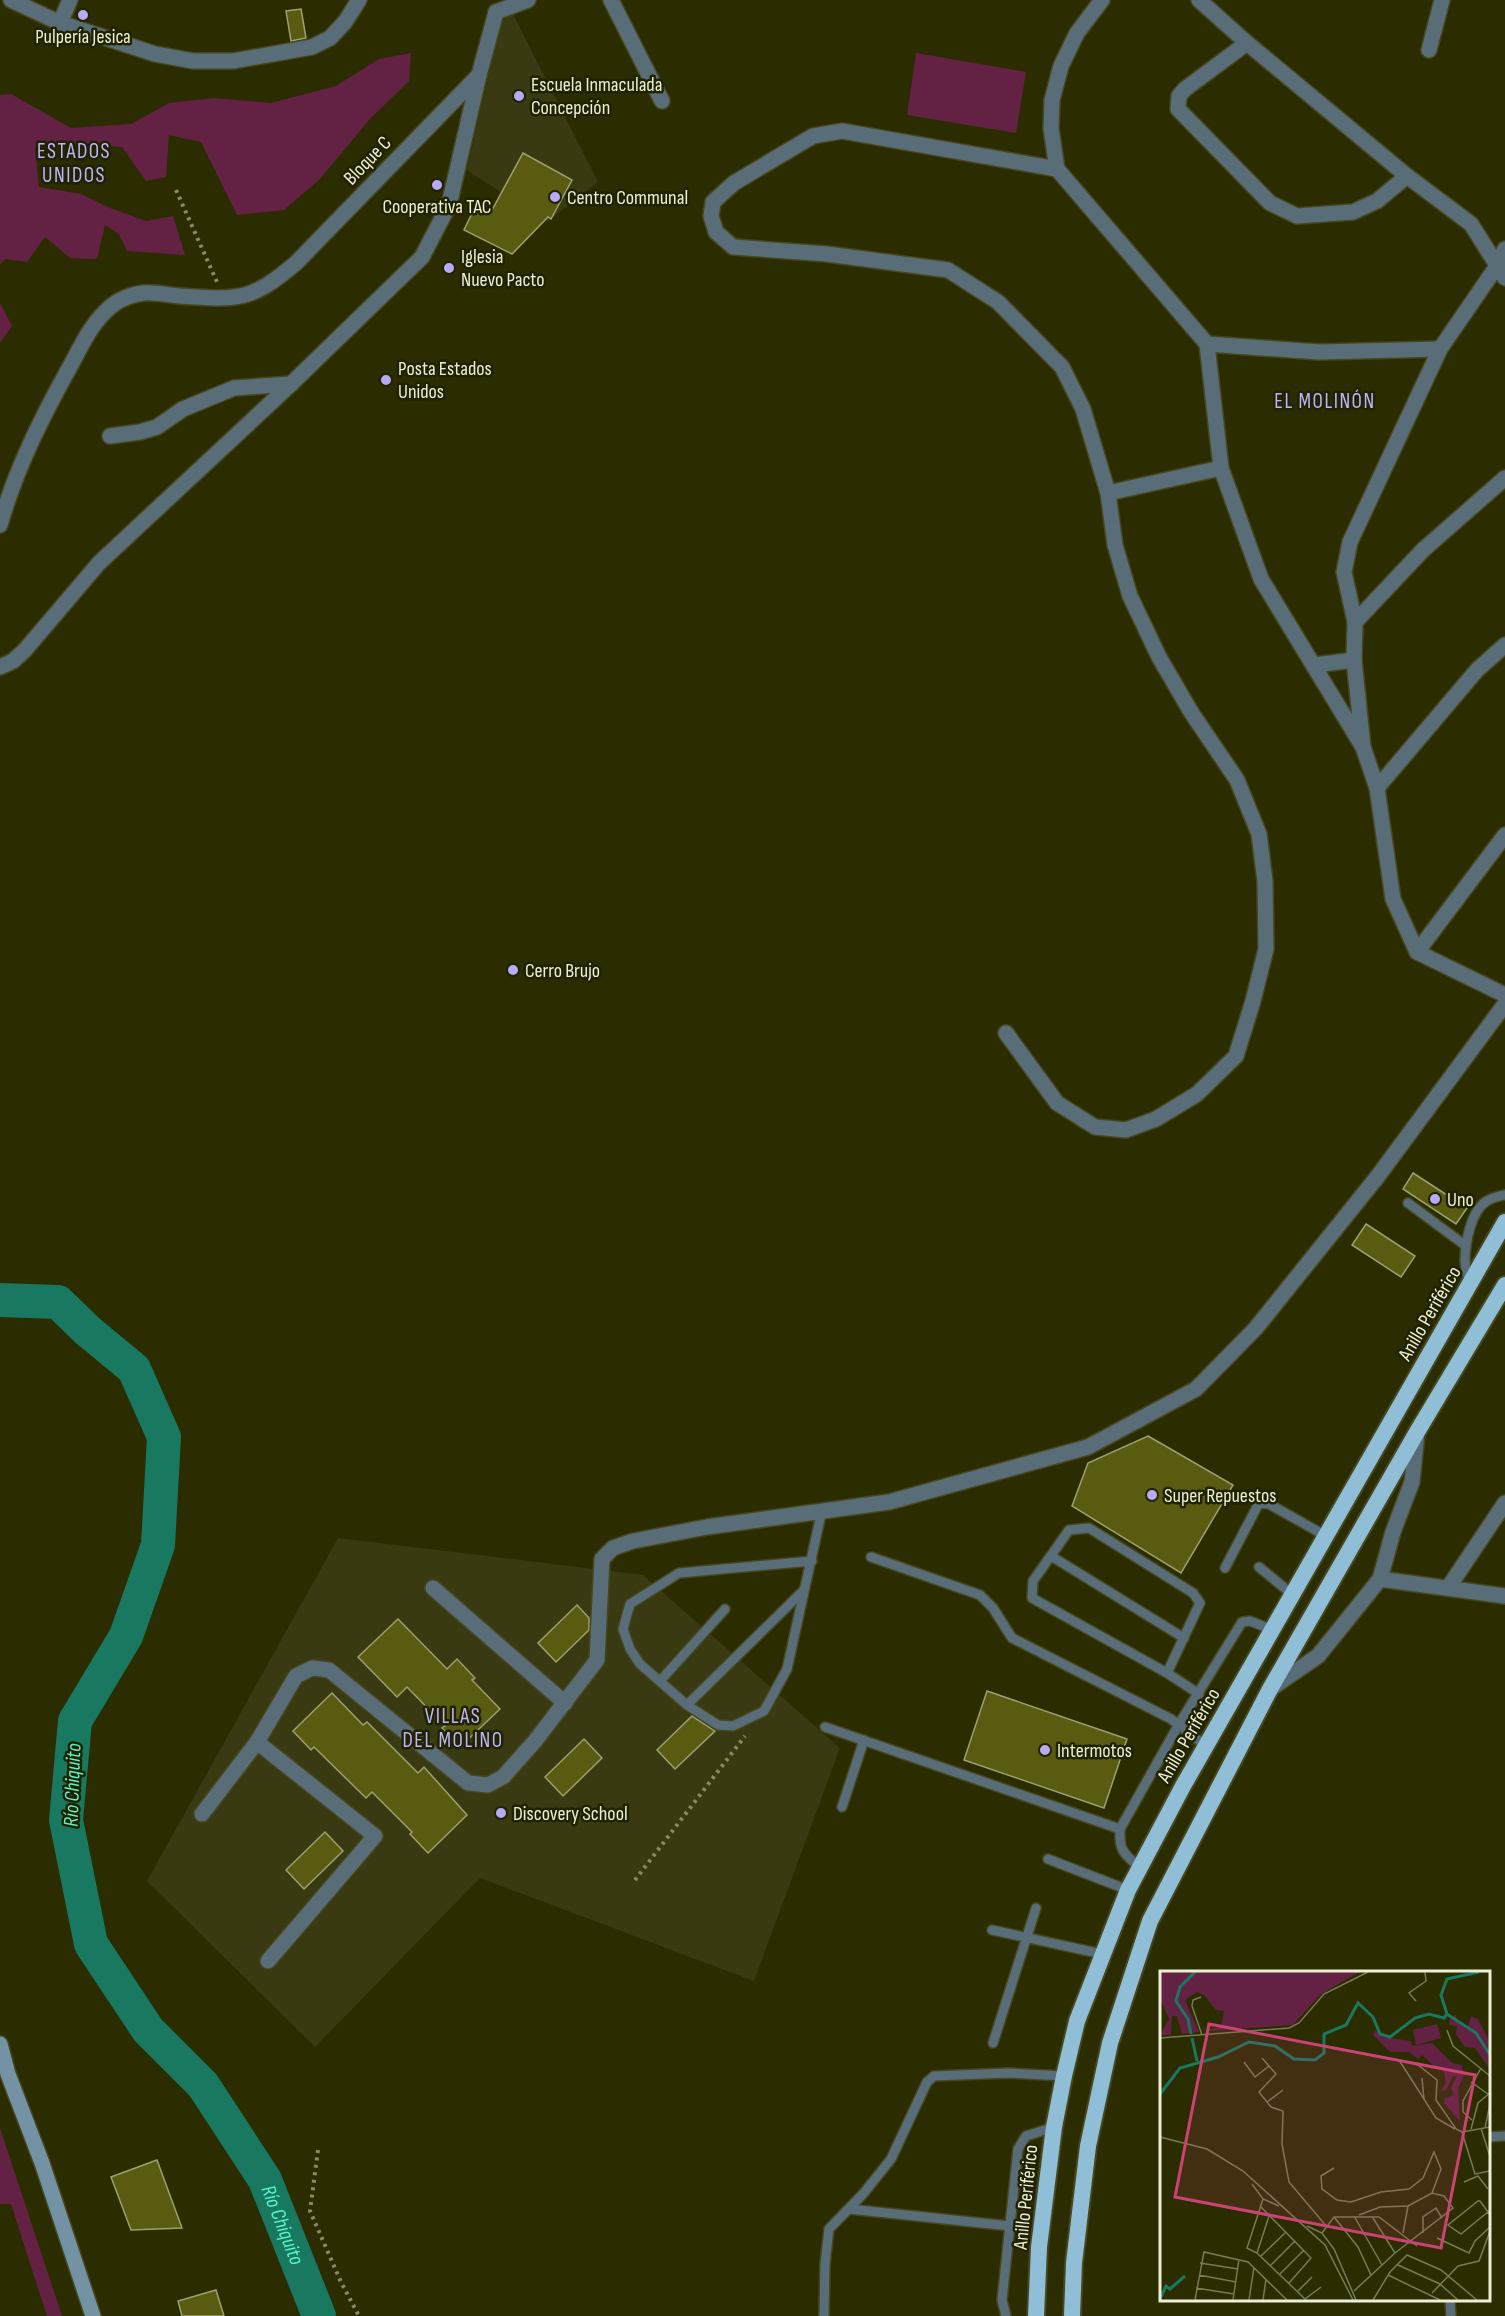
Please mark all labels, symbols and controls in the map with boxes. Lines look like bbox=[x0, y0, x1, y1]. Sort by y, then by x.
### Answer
marker: Pulpería Jesica bbox=[76, 8, 90, 22]
place label: Pulpería Jesica bbox=[35, 25, 131, 49]
place label: Escuela Inmaculada Concepción bbox=[531, 73, 662, 120]
marker: Escuela Inmaculada Concepción bbox=[512, 89, 526, 103]
street label: Bloque C bbox=[339, 131, 397, 190]
district label: ESTADOS UNIDOS bbox=[37, 139, 111, 188]
marker: Cooperativa TAC bbox=[430, 178, 444, 192]
place label: Centro Communal bbox=[567, 186, 688, 210]
marker: Centro Communal bbox=[548, 190, 562, 204]
place label: Cooperativa TAC bbox=[382, 195, 492, 219]
place label: Iglesia Nuevo Pacto bbox=[461, 245, 545, 292]
marker: Iglesia Nuevo Pacto bbox=[442, 261, 456, 275]
place label: Posta Estados Unidos bbox=[398, 357, 492, 404]
marker: Posta Estados Unidos bbox=[379, 373, 393, 387]
district label: EL MOLINÓN bbox=[1274, 389, 1376, 414]
place label: Cerro Brujo bbox=[525, 959, 600, 983]
marker: Cerro Brujo bbox=[506, 963, 520, 977]
place label: Uno bbox=[1447, 1188, 1474, 1212]
marker: Uno bbox=[1428, 1192, 1442, 1206]
street label: Anillo Periférico bbox=[1393, 1262, 1467, 1366]
place label: Super Repuestos bbox=[1164, 1484, 1276, 1508]
marker: Super Repuestos bbox=[1145, 1488, 1159, 1502]
street label: Anillo Periférico bbox=[1152, 1684, 1226, 1788]
district label: VILLAS DEL MOLINO bbox=[403, 1704, 504, 1753]
place label: Intermotos bbox=[1057, 1739, 1132, 1763]
water label: Río Chiquito bbox=[59, 1742, 86, 1827]
marker: Intermotos bbox=[1038, 1743, 1052, 1757]
place label: Discovery School bbox=[513, 1802, 628, 1826]
marker: Discovery School bbox=[494, 1806, 508, 1820]
inset map bbox=[1160, 1971, 1490, 2301]
street label: Anillo Periférico bbox=[1008, 2144, 1043, 2252]
water label: Río Chiquito bbox=[255, 2182, 310, 2269]

